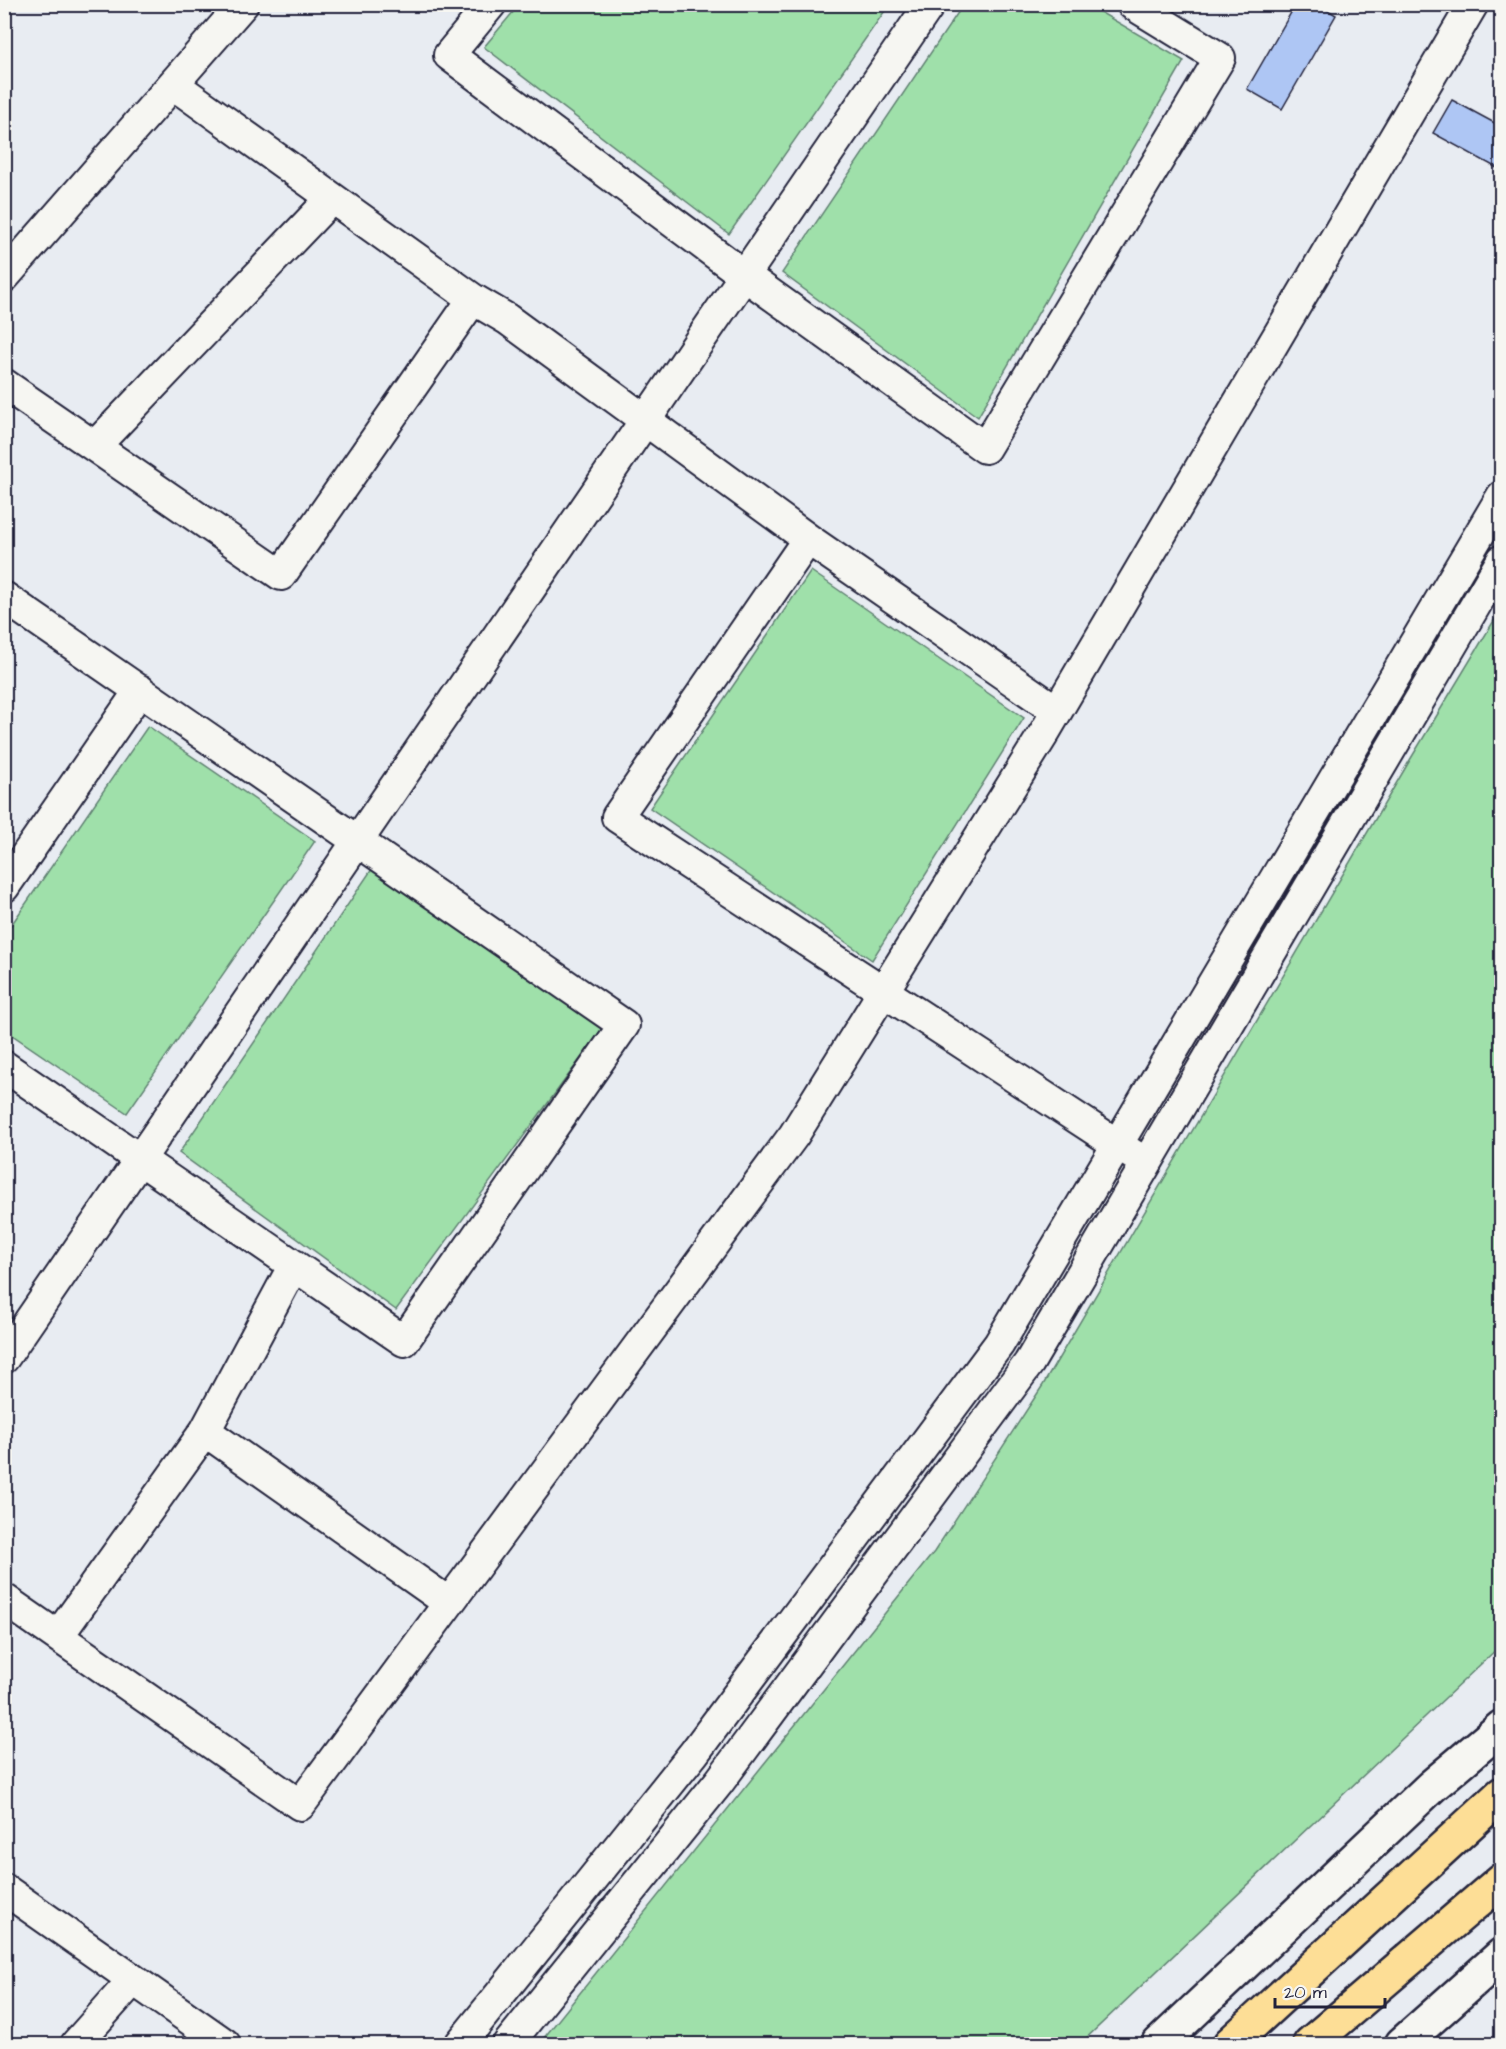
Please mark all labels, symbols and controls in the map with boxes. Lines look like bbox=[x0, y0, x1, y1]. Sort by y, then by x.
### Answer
scale bar bbox=[1275, 1971, 1384, 2009]
text: 20 m bbox=[1284, 1980, 1327, 2005]

